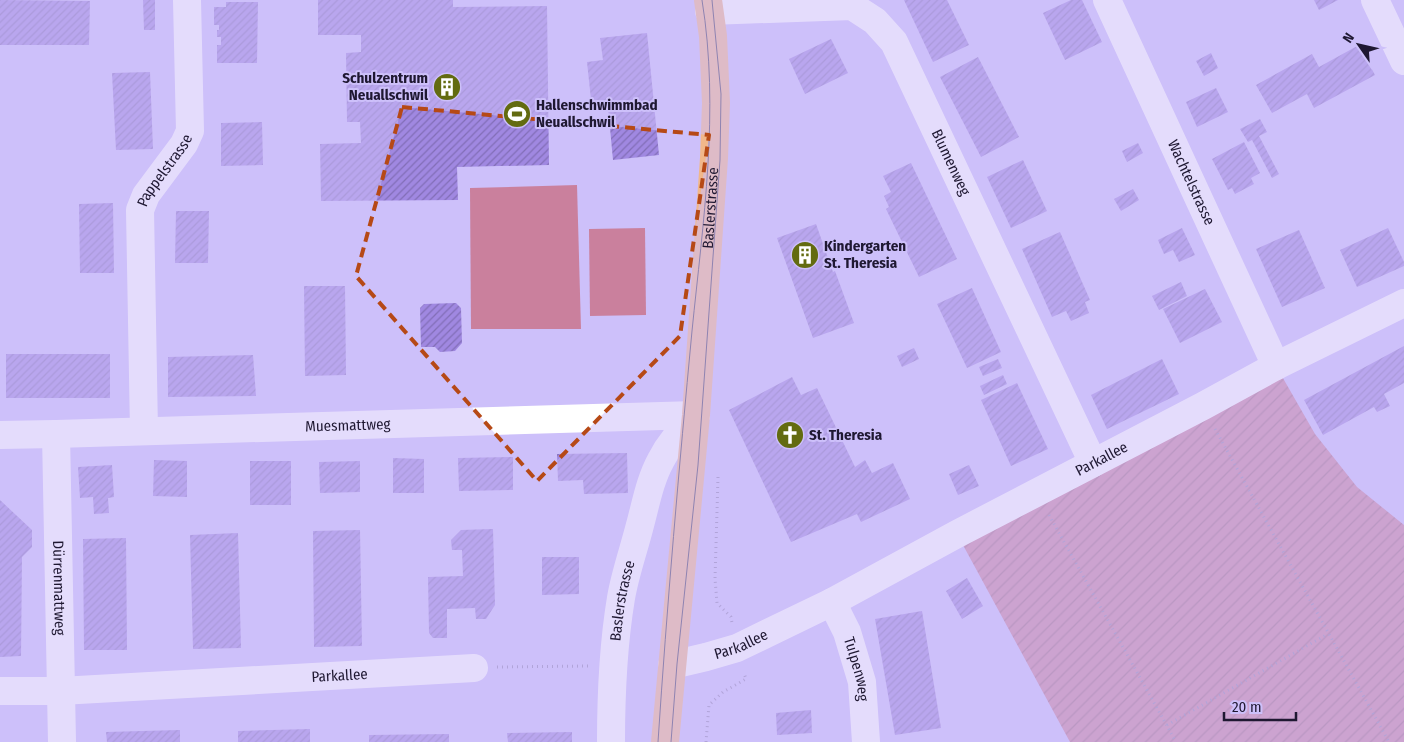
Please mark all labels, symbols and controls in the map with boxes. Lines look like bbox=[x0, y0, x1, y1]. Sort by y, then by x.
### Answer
north arrow bbox=[1334, 20, 1384, 70]
text: N bbox=[1339, 30, 1358, 46]
place label: Schulzentrum Neuallschwil bbox=[342, 69, 429, 104]
building icon: Schulzentrum Neuallschwil bbox=[432, 72, 462, 102]
place label: Hallenschwimmbad Neuallschwil bbox=[536, 96, 658, 131]
sports icon: Hallenschwimmbad Neuallschwil bbox=[502, 99, 532, 129]
street label: Blumenweg bbox=[928, 126, 974, 198]
street label: Pappelstrasse bbox=[133, 131, 196, 209]
street label: Wachtelstrasse bbox=[1164, 137, 1219, 228]
street label: Baslerstrasse bbox=[699, 167, 722, 249]
place label: Kindergarten St. Theresia bbox=[824, 237, 906, 272]
building icon: Kindergarten St. Theresia bbox=[790, 240, 820, 270]
street label: Muesmattweg bbox=[305, 415, 391, 436]
church icon: St. Theresia bbox=[775, 420, 805, 450]
place label: St. Theresia bbox=[809, 426, 883, 444]
street label: Parkallee bbox=[1072, 438, 1131, 480]
street label: Dürrenmattweg bbox=[49, 540, 69, 636]
street label: Baslerstrasse bbox=[606, 558, 639, 642]
street label: Parkallee bbox=[712, 626, 771, 663]
street label: Tulpenweg bbox=[840, 635, 872, 702]
street label: Parkallee bbox=[311, 665, 368, 686]
scale bar bbox=[1224, 690, 1296, 722]
text: 20 m bbox=[1232, 698, 1262, 716]

